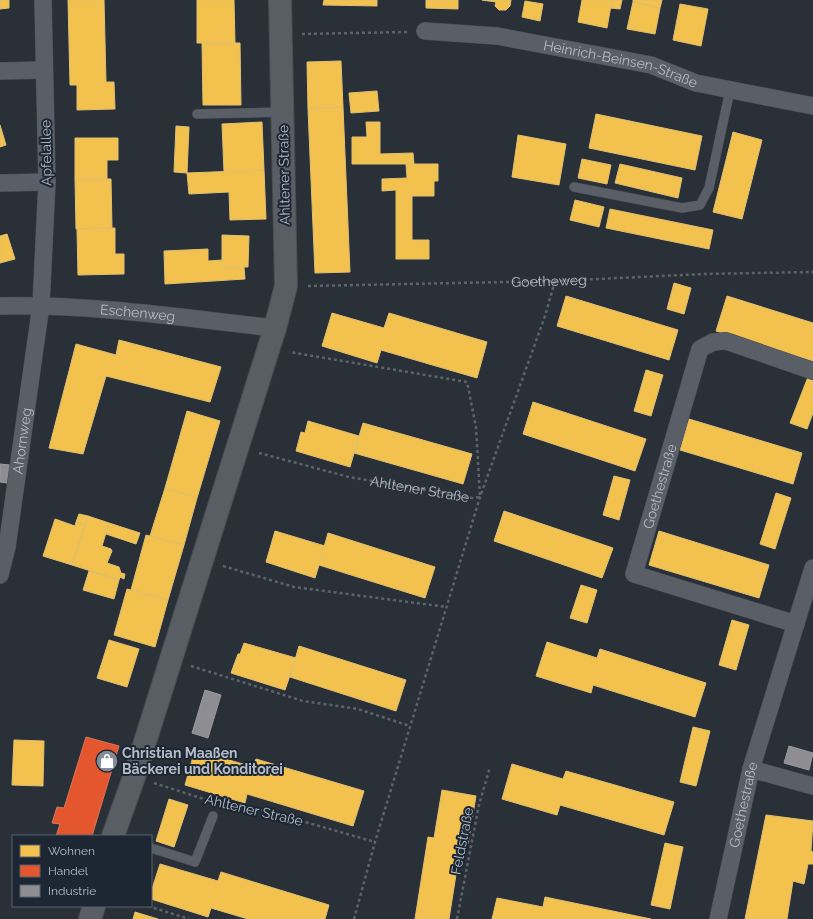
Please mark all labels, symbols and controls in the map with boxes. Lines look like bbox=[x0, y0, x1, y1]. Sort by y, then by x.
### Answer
street label: Heinrich-Beinsen-Straße bbox=[542, 37, 700, 91]
street label: Apfelallee bbox=[37, 120, 55, 186]
street label: Ahltener Straße bbox=[275, 125, 293, 225]
street label: Goetheweg bbox=[511, 272, 587, 290]
street label: Eschenweg bbox=[100, 301, 176, 324]
street label: Ahornweg bbox=[9, 407, 34, 475]
street label: Goethestraße bbox=[640, 442, 680, 531]
street label: Ahltener Straße bbox=[369, 473, 471, 505]
place label: Christian Maaßen Bäckerei und Konditorei bbox=[122, 745, 283, 777]
shop icon: Christian Maaßen Bäckerei und Konditorei bbox=[94, 748, 120, 774]
street label: Goethestraße bbox=[726, 760, 761, 849]
street label: Ahltener Straße bbox=[203, 791, 305, 829]
street label: Feldstraße bbox=[448, 806, 476, 876]
legend bbox=[12, 835, 152, 907]
text: Wohnen bbox=[48, 844, 95, 858]
text: Handel bbox=[48, 864, 89, 878]
text: Industrie bbox=[48, 884, 96, 898]

